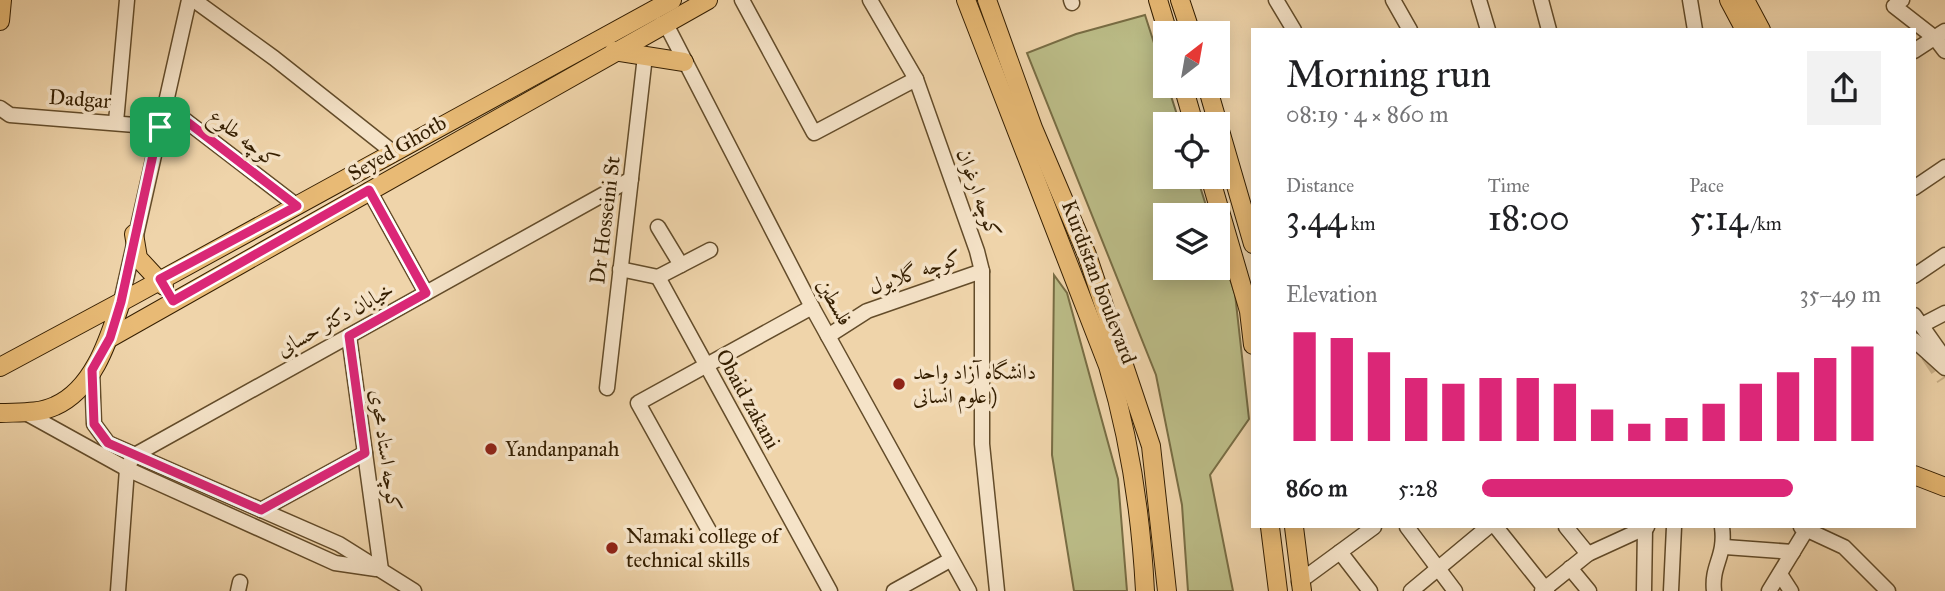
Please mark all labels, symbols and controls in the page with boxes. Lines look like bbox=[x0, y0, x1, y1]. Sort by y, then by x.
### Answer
north arrow bbox=[1153, 21, 1230, 98]
map controls bbox=[1153, 21, 1230, 280]
text: Morning run bbox=[1286, 51, 1491, 97]
button: share bbox=[1807, 51, 1881, 125]
street label: Dadgar bbox=[48, 84, 112, 114]
pin bbox=[130, 97, 190, 157]
text: 08:19 · 4 × 860 m bbox=[1286, 100, 1449, 128]
street label: کوچه طلوع bbox=[201, 103, 284, 177]
icon: arrive bbox=[141, 108, 179, 146]
street label: Seyed Ghotb bbox=[343, 109, 451, 187]
button: locate bbox=[1153, 112, 1230, 189]
street label: کوچه ارغوان bbox=[950, 145, 1007, 242]
street label: Dr Hosseini St bbox=[584, 154, 626, 285]
text: Distance bbox=[1286, 174, 1354, 197]
text: Time bbox=[1488, 174, 1530, 197]
text: Pace bbox=[1689, 174, 1724, 197]
street label: Kurdistan boulevard bbox=[1056, 196, 1142, 368]
text: 3.44 bbox=[1286, 197, 1347, 240]
text: 18:00 bbox=[1488, 197, 1570, 240]
text: 5:14 bbox=[1689, 197, 1748, 240]
button: layers bbox=[1153, 203, 1230, 280]
text: km bbox=[1347, 212, 1376, 235]
text: /km bbox=[1748, 212, 1782, 235]
street label: کوچه گلایول bbox=[865, 244, 965, 301]
street label: فلسطین bbox=[812, 274, 858, 330]
street label: خیابان دکتر حسابی bbox=[272, 276, 399, 364]
text: Elevation bbox=[1286, 280, 1377, 308]
text: 35–49 m bbox=[1800, 280, 1881, 308]
street label: Obaid zakani bbox=[710, 345, 786, 454]
place label: دانشگاه آزاد واحد علوم انسانی ) bbox=[913, 359, 1036, 414]
marker: دانشگاه آزاد واحد علوم انسانی ) bbox=[891, 376, 907, 392]
street label: کوچه استاد محوی bbox=[364, 387, 407, 513]
place label: Yandanpanah bbox=[505, 436, 620, 462]
marker: Yandanpanah bbox=[483, 441, 499, 457]
text: 860 m bbox=[1286, 474, 1348, 502]
text: 5:28 bbox=[1398, 474, 1438, 502]
place label: Namaki college of technical skills bbox=[626, 523, 782, 573]
marker: Namaki college of technical skills bbox=[604, 540, 620, 556]

